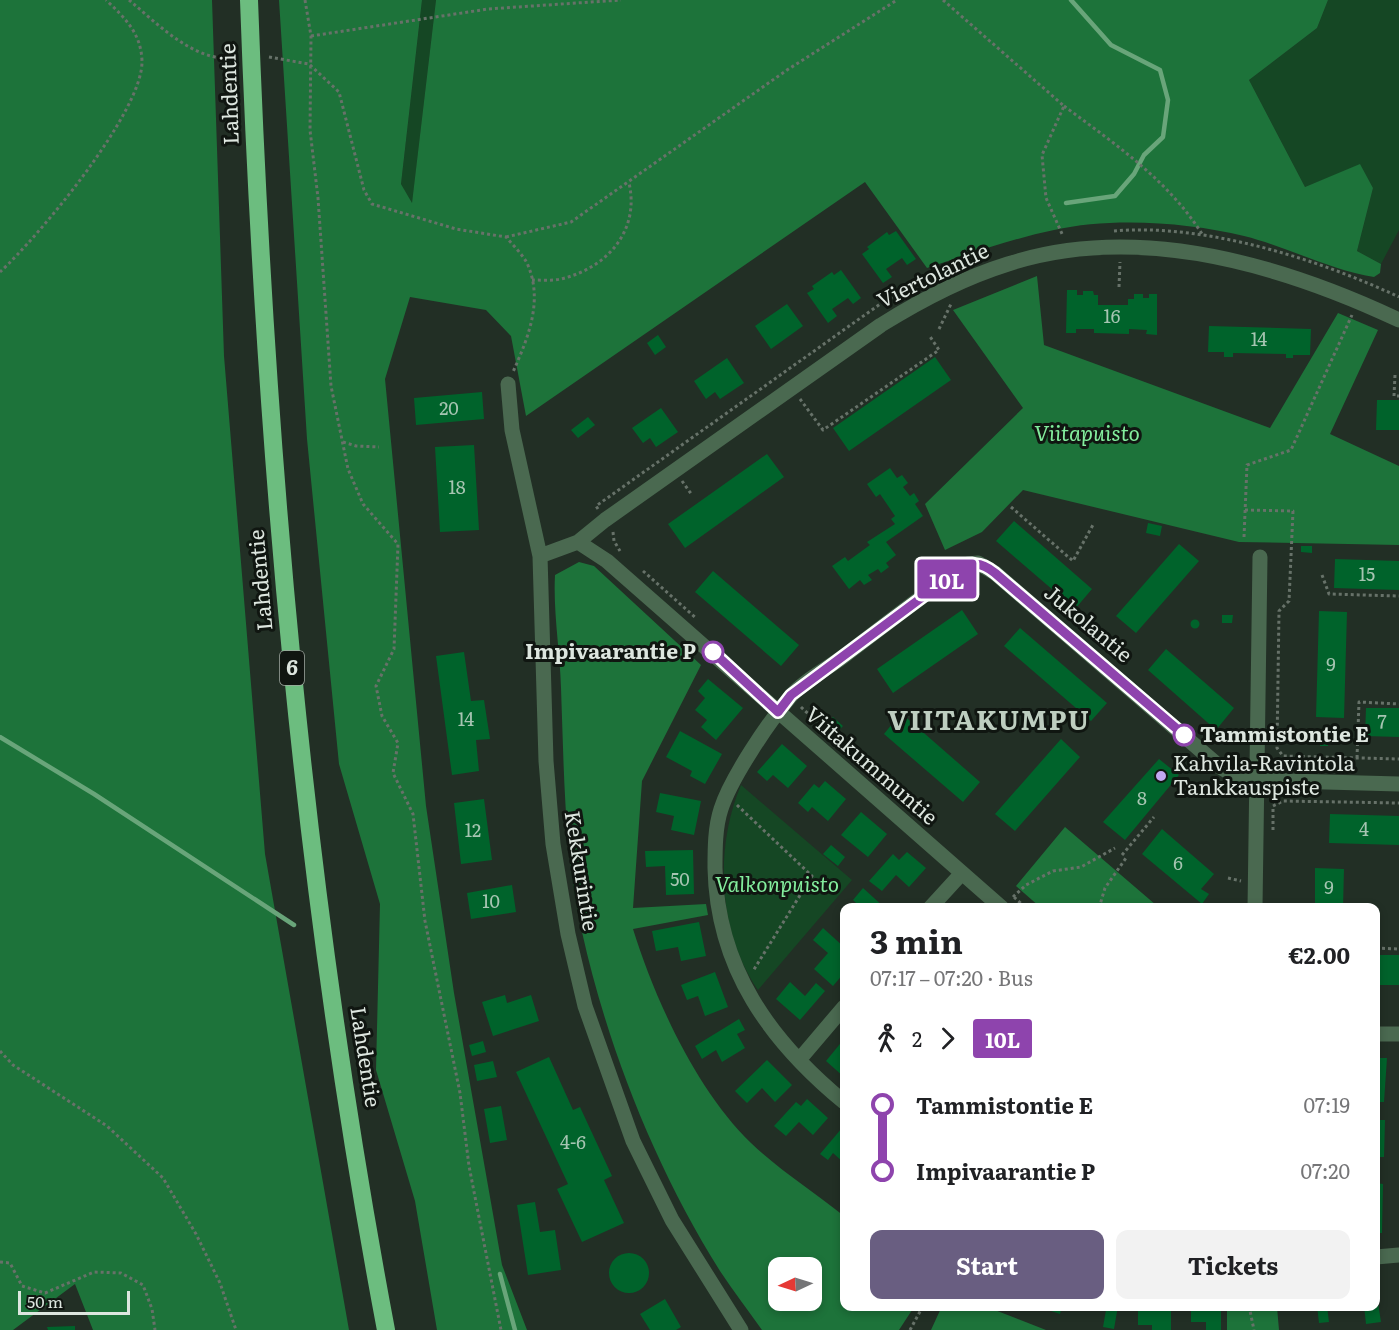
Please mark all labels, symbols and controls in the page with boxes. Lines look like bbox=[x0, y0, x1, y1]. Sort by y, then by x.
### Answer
street label: Lahdentie bbox=[210, 43, 245, 145]
street label: Viertolantie bbox=[871, 233, 993, 314]
house number: 16 bbox=[1104, 302, 1121, 329]
house number: 14 bbox=[1251, 325, 1267, 352]
house number: 20 bbox=[439, 394, 459, 421]
park label: Viitapuisto bbox=[1034, 416, 1140, 447]
house number: 18 bbox=[448, 473, 466, 500]
street label: Lahdentie bbox=[239, 528, 278, 632]
line badge: 10L bbox=[912, 560, 982, 598]
house number: 15 bbox=[1359, 560, 1375, 587]
text: 10L bbox=[929, 564, 965, 595]
street label: Jukolantie bbox=[1039, 576, 1141, 668]
place label: Impivaarantie P bbox=[525, 634, 696, 665]
marker: Impivaarantie P bbox=[702, 641, 724, 663]
house number: 9 bbox=[1326, 650, 1336, 677]
road number: 6 bbox=[280, 651, 304, 685]
street label: Viitakummuntie bbox=[799, 698, 946, 831]
district label: VIITAKUMPU bbox=[887, 698, 1091, 738]
house number: 14 bbox=[458, 705, 474, 732]
house number: 7 bbox=[1377, 707, 1387, 734]
place label: Tammistontie E bbox=[1200, 717, 1369, 748]
marker: Tammistontie E bbox=[1173, 724, 1195, 746]
place label: Kahvila-Ravintola Tankkauspiste bbox=[1173, 746, 1356, 801]
marker: Kahvila-Ravintola Tankkauspiste bbox=[1154, 769, 1168, 783]
house number: 8 bbox=[1137, 784, 1147, 811]
street label: Kekkurintie bbox=[559, 808, 608, 933]
house number: 4 bbox=[1359, 815, 1369, 842]
house number: 12 bbox=[465, 816, 481, 843]
house number: 6 bbox=[1173, 849, 1183, 876]
house number: 50 bbox=[670, 865, 690, 892]
park label: Valkonpuisto bbox=[715, 867, 839, 898]
house number: 9 bbox=[1324, 873, 1334, 900]
house number: 10 bbox=[482, 887, 500, 914]
text: 3 min bbox=[870, 915, 963, 964]
text: €2.00 bbox=[1289, 938, 1350, 971]
text: 07:17 – 07:20 · Bus bbox=[870, 962, 1033, 992]
street label: Lahdentie bbox=[344, 1004, 391, 1109]
icon: walk bbox=[870, 1022, 903, 1055]
icon: forward bbox=[931, 1022, 964, 1055]
text: 2 bbox=[912, 1023, 922, 1053]
text: 10L bbox=[985, 1023, 1020, 1054]
text: Tammistontie E bbox=[916, 1088, 1093, 1121]
text: 07:19 bbox=[1303, 1089, 1350, 1119]
house number: 4-6 bbox=[560, 1128, 586, 1155]
text: Impivaarantie P bbox=[916, 1154, 1095, 1187]
text: 07:20 bbox=[1301, 1155, 1350, 1185]
button: Start bbox=[870, 1230, 1104, 1299]
button: Tickets bbox=[1116, 1230, 1350, 1299]
north arrow bbox=[768, 1257, 822, 1311]
map controls bbox=[768, 1257, 822, 1311]
scale bar bbox=[18, 1288, 130, 1316]
text: 50 m bbox=[27, 1289, 63, 1313]

